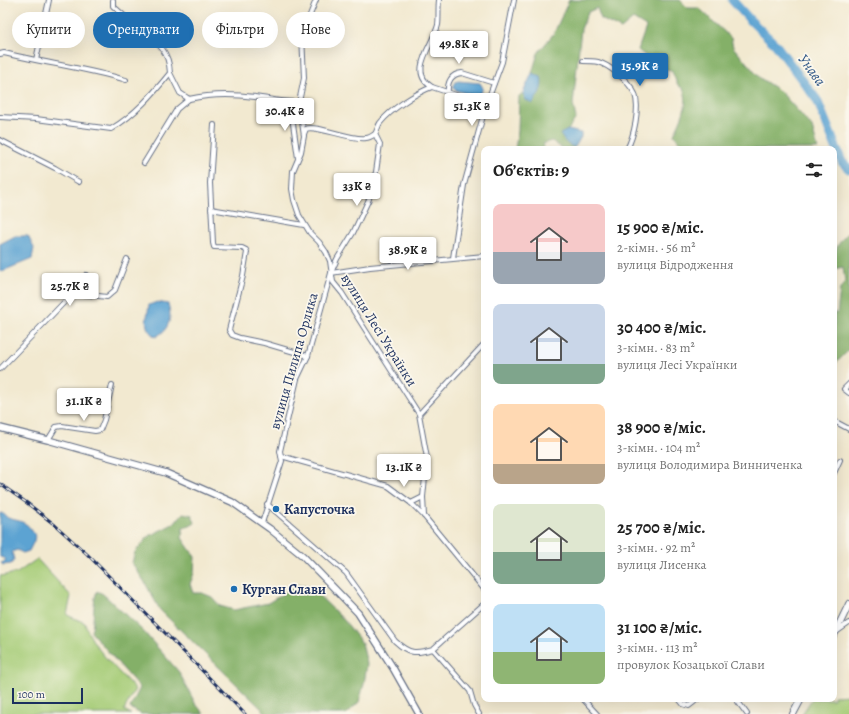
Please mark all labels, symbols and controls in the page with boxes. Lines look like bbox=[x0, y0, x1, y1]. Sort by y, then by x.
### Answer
chip: Купити bbox=[12, 12, 85, 48]
chip: Орендувати bbox=[93, 12, 194, 48]
chip: Фільтри bbox=[202, 12, 278, 48]
chip: Нове bbox=[286, 12, 345, 48]
pin: 49.8K ₴ bbox=[422, 31, 496, 65]
text: 49.8K ₴ bbox=[439, 35, 479, 52]
water label: Унава bbox=[794, 50, 830, 90]
pin: 15.9K ₴ bbox=[603, 53, 677, 87]
text: 15.9K ₴ bbox=[621, 57, 659, 74]
pin: 51.3K ₴ bbox=[435, 93, 509, 127]
text: 51.3K ₴ bbox=[453, 97, 491, 114]
pin: 30.4K ₴ bbox=[248, 98, 322, 132]
text: 30.4K ₴ bbox=[265, 102, 305, 119]
text: Об’єктів: 9 bbox=[493, 159, 569, 182]
icon: filters bbox=[803, 159, 825, 181]
pin: 33K ₴ bbox=[329, 173, 385, 207]
text: 33K ₴ bbox=[343, 177, 371, 194]
text: 15 900 ₴/міс. bbox=[617, 216, 704, 239]
icon: home bbox=[525, 220, 573, 268]
pin: 38.9K ₴ bbox=[371, 237, 445, 271]
text: 2-кімн. · 56 m² bbox=[617, 239, 696, 256]
text: 38.9K ₴ bbox=[388, 241, 428, 258]
text: вулиця Відродження bbox=[617, 256, 734, 273]
street label: вулиця Лесі Українки bbox=[337, 270, 421, 390]
pin: 25.7K ₴ bbox=[33, 273, 107, 307]
text: 25.7K ₴ bbox=[51, 277, 89, 294]
street label: вулиця Пилипа Орлика bbox=[265, 290, 323, 432]
text: 30 400 ₴/міс. bbox=[617, 316, 707, 339]
icon: home bbox=[525, 320, 573, 368]
text: 3-кімн. · 83 m² bbox=[617, 339, 695, 356]
text: вулиця Лесі Українки bbox=[617, 356, 737, 373]
pin: 31.1K ₴ bbox=[47, 388, 121, 422]
text: 31.1K ₴ bbox=[66, 392, 102, 409]
text: 38 900 ₴/міс. bbox=[617, 416, 706, 439]
icon: home bbox=[525, 420, 573, 468]
text: 3-кімн. · 104 m² bbox=[617, 439, 700, 456]
pin: 13.1K ₴ bbox=[367, 454, 441, 488]
text: вулиця Володимира Винниченка bbox=[617, 456, 802, 473]
text: 13.1K ₴ bbox=[386, 458, 422, 475]
place label: Капусточка bbox=[284, 500, 355, 519]
marker: Капусточка bbox=[271, 504, 281, 514]
text: 25 700 ₴/міс. bbox=[617, 516, 706, 539]
icon: home bbox=[525, 520, 573, 568]
text: 3-кімн. · 92 m² bbox=[617, 539, 695, 556]
text: вулиця Лисенка bbox=[617, 556, 707, 573]
place label: Курган Слави bbox=[242, 580, 326, 599]
marker: Курган Слави bbox=[229, 584, 239, 594]
text: 31 100 ₴/міс. bbox=[617, 616, 702, 639]
icon: home bbox=[525, 620, 573, 668]
text: 3-кімн. · 113 m² bbox=[617, 639, 697, 656]
text: провулок Козацької Слави bbox=[617, 656, 765, 673]
scale bar bbox=[12, 686, 83, 705]
text: 100 m bbox=[18, 687, 45, 702]

